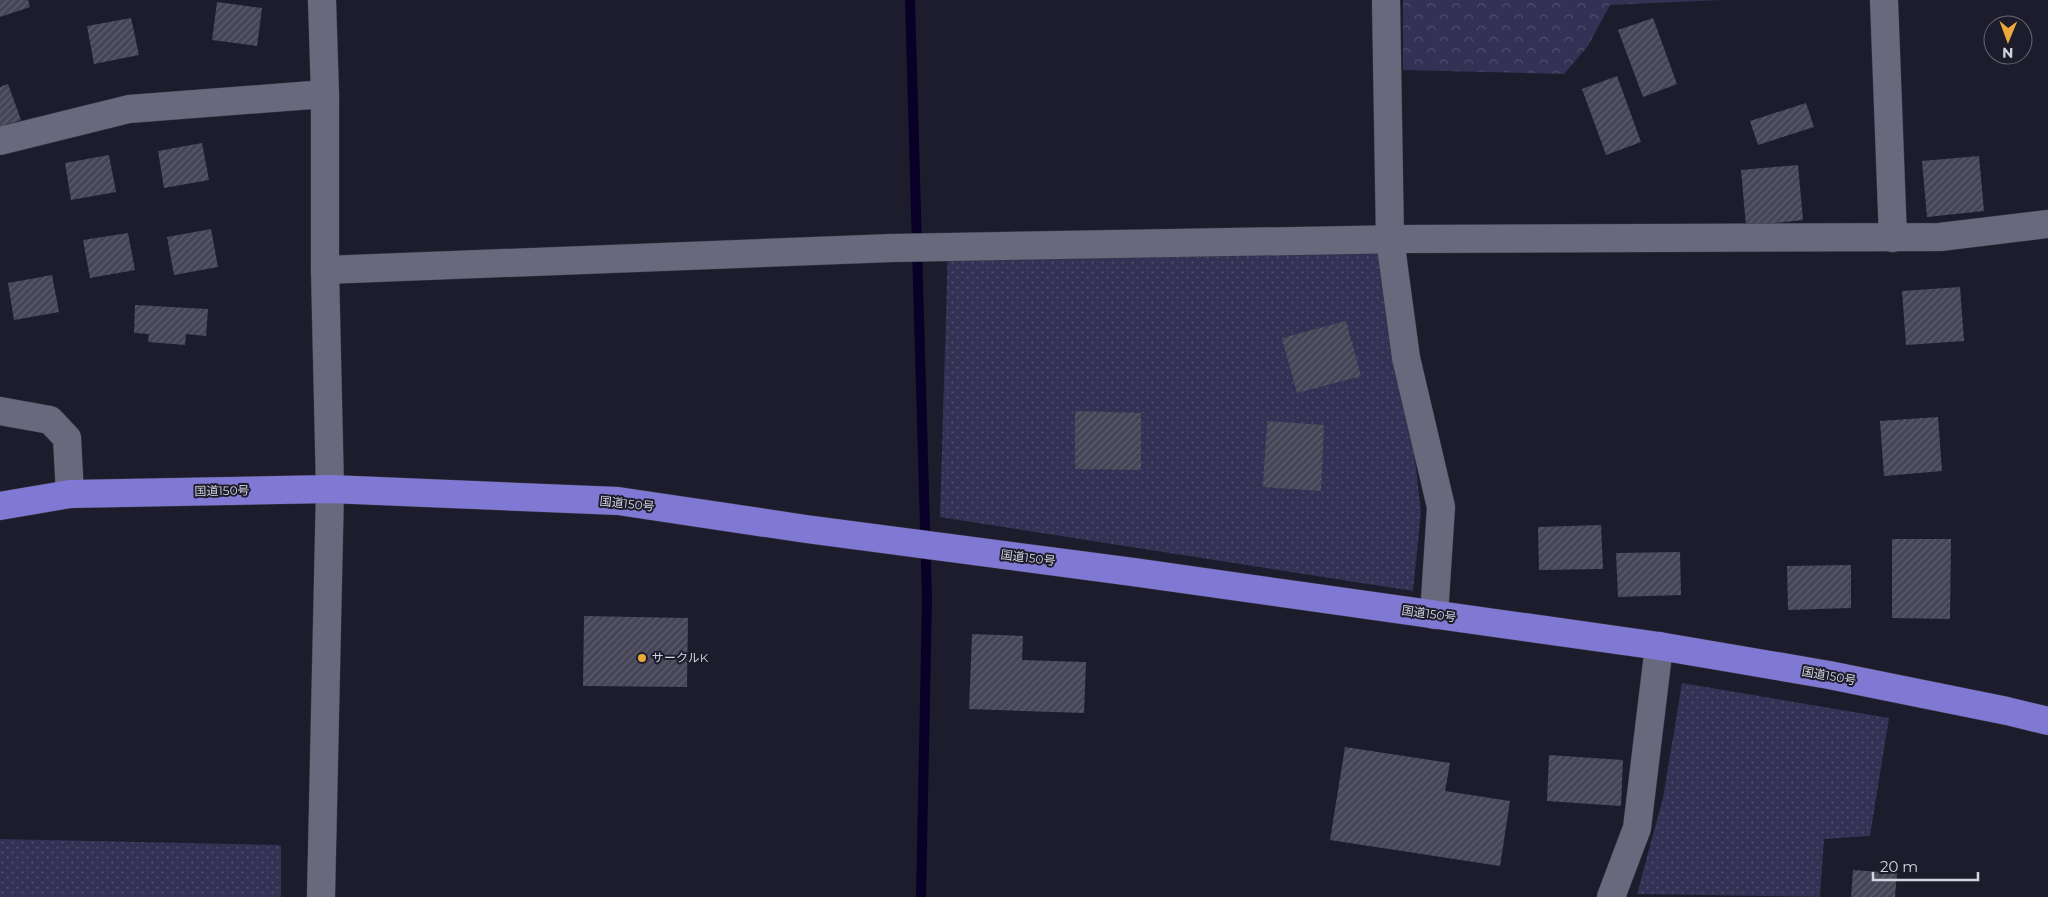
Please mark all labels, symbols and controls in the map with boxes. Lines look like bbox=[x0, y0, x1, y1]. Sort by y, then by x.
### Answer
north arrow bbox=[1983, 15, 2033, 65]
text: N bbox=[2002, 44, 2014, 62]
street label: 国道150号 bbox=[194, 483, 250, 498]
street label: 国道150号 bbox=[599, 493, 655, 514]
street label: 国道150号 bbox=[1000, 547, 1056, 568]
street label: 国道150号 bbox=[1401, 602, 1457, 625]
place label: サークルK bbox=[652, 650, 709, 665]
marker: サークルK bbox=[636, 652, 648, 664]
street label: 国道150号 bbox=[1801, 663, 1858, 688]
scale bar bbox=[1873, 850, 1978, 882]
text: 20 m bbox=[1880, 857, 1918, 876]

